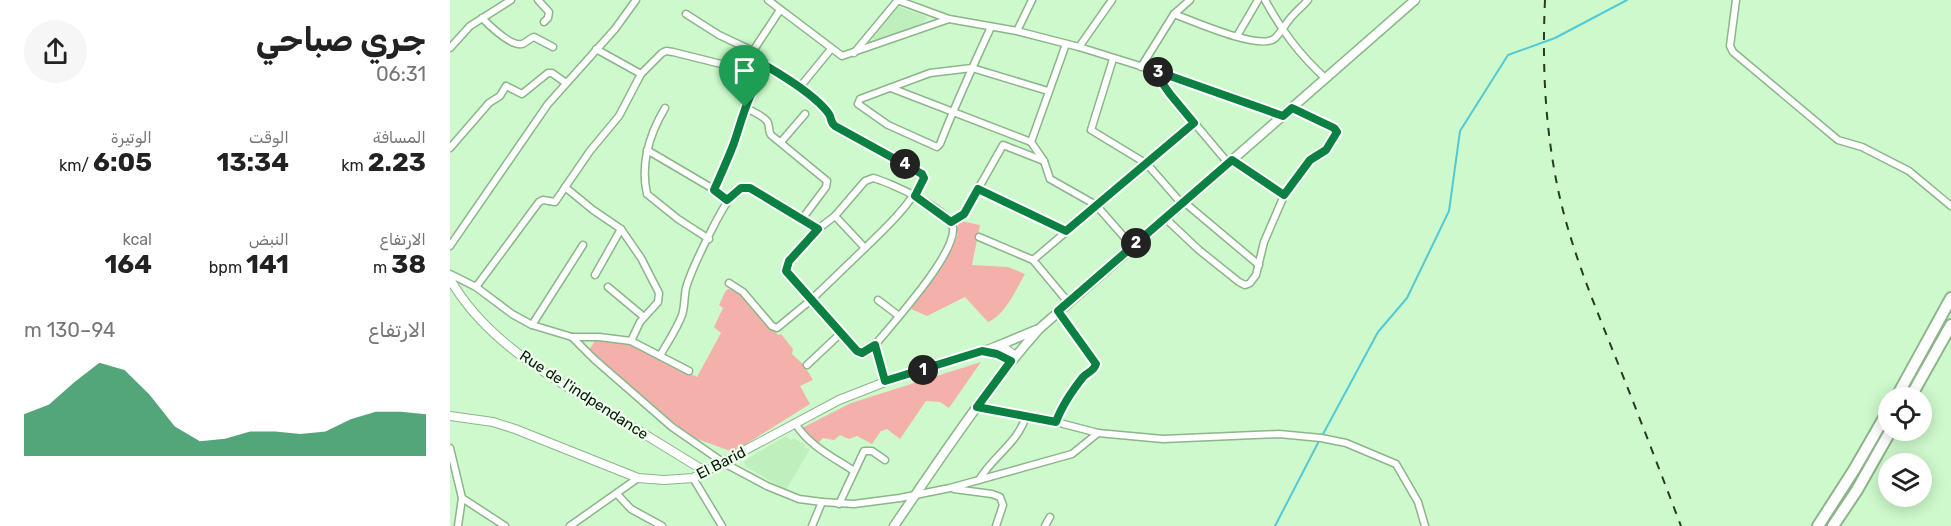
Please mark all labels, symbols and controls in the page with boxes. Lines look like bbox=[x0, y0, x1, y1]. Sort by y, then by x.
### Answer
button: share bbox=[24, 20, 87, 83]
text: جري صباحي bbox=[256, 20, 426, 59]
pin bbox=[719, 45, 770, 107]
icon: arrive bbox=[728, 54, 761, 87]
pin: 3 bbox=[1143, 57, 1173, 87]
text: 06:31 bbox=[376, 62, 426, 86]
text: 3 bbox=[1153, 62, 1163, 81]
text: الوتيرة bbox=[111, 128, 152, 147]
text: الوقت bbox=[249, 128, 289, 147]
text: المسافة bbox=[373, 128, 426, 147]
text: 6:05 bbox=[93, 147, 152, 178]
text: 13:34 bbox=[216, 147, 289, 178]
text: 2.23 bbox=[368, 147, 426, 178]
pin: 4 bbox=[890, 149, 920, 179]
text: 4 bbox=[900, 154, 910, 173]
text: /km bbox=[59, 156, 93, 175]
text: km bbox=[341, 156, 368, 175]
pin: 2 bbox=[1121, 228, 1151, 258]
text: kcal bbox=[123, 230, 152, 249]
text: النبض bbox=[249, 230, 289, 249]
text: الارتفاع bbox=[380, 230, 426, 249]
text: 2 bbox=[1131, 233, 1141, 252]
text: 164 bbox=[104, 249, 152, 280]
text: 141 bbox=[246, 249, 289, 280]
text: 38 bbox=[391, 249, 426, 280]
text: bpm bbox=[209, 258, 246, 277]
text: m bbox=[373, 258, 391, 277]
text: 94–130 m bbox=[24, 318, 115, 342]
text: الارتفاع bbox=[368, 318, 426, 342]
street label: Rue de l'indpendance bbox=[516, 347, 652, 443]
pin: 1 bbox=[908, 355, 938, 385]
text: 1 bbox=[919, 360, 927, 379]
map controls bbox=[1878, 387, 1932, 507]
button: locate bbox=[1878, 387, 1932, 441]
street label: El Barid bbox=[693, 443, 749, 483]
button: layers bbox=[1878, 453, 1932, 507]

